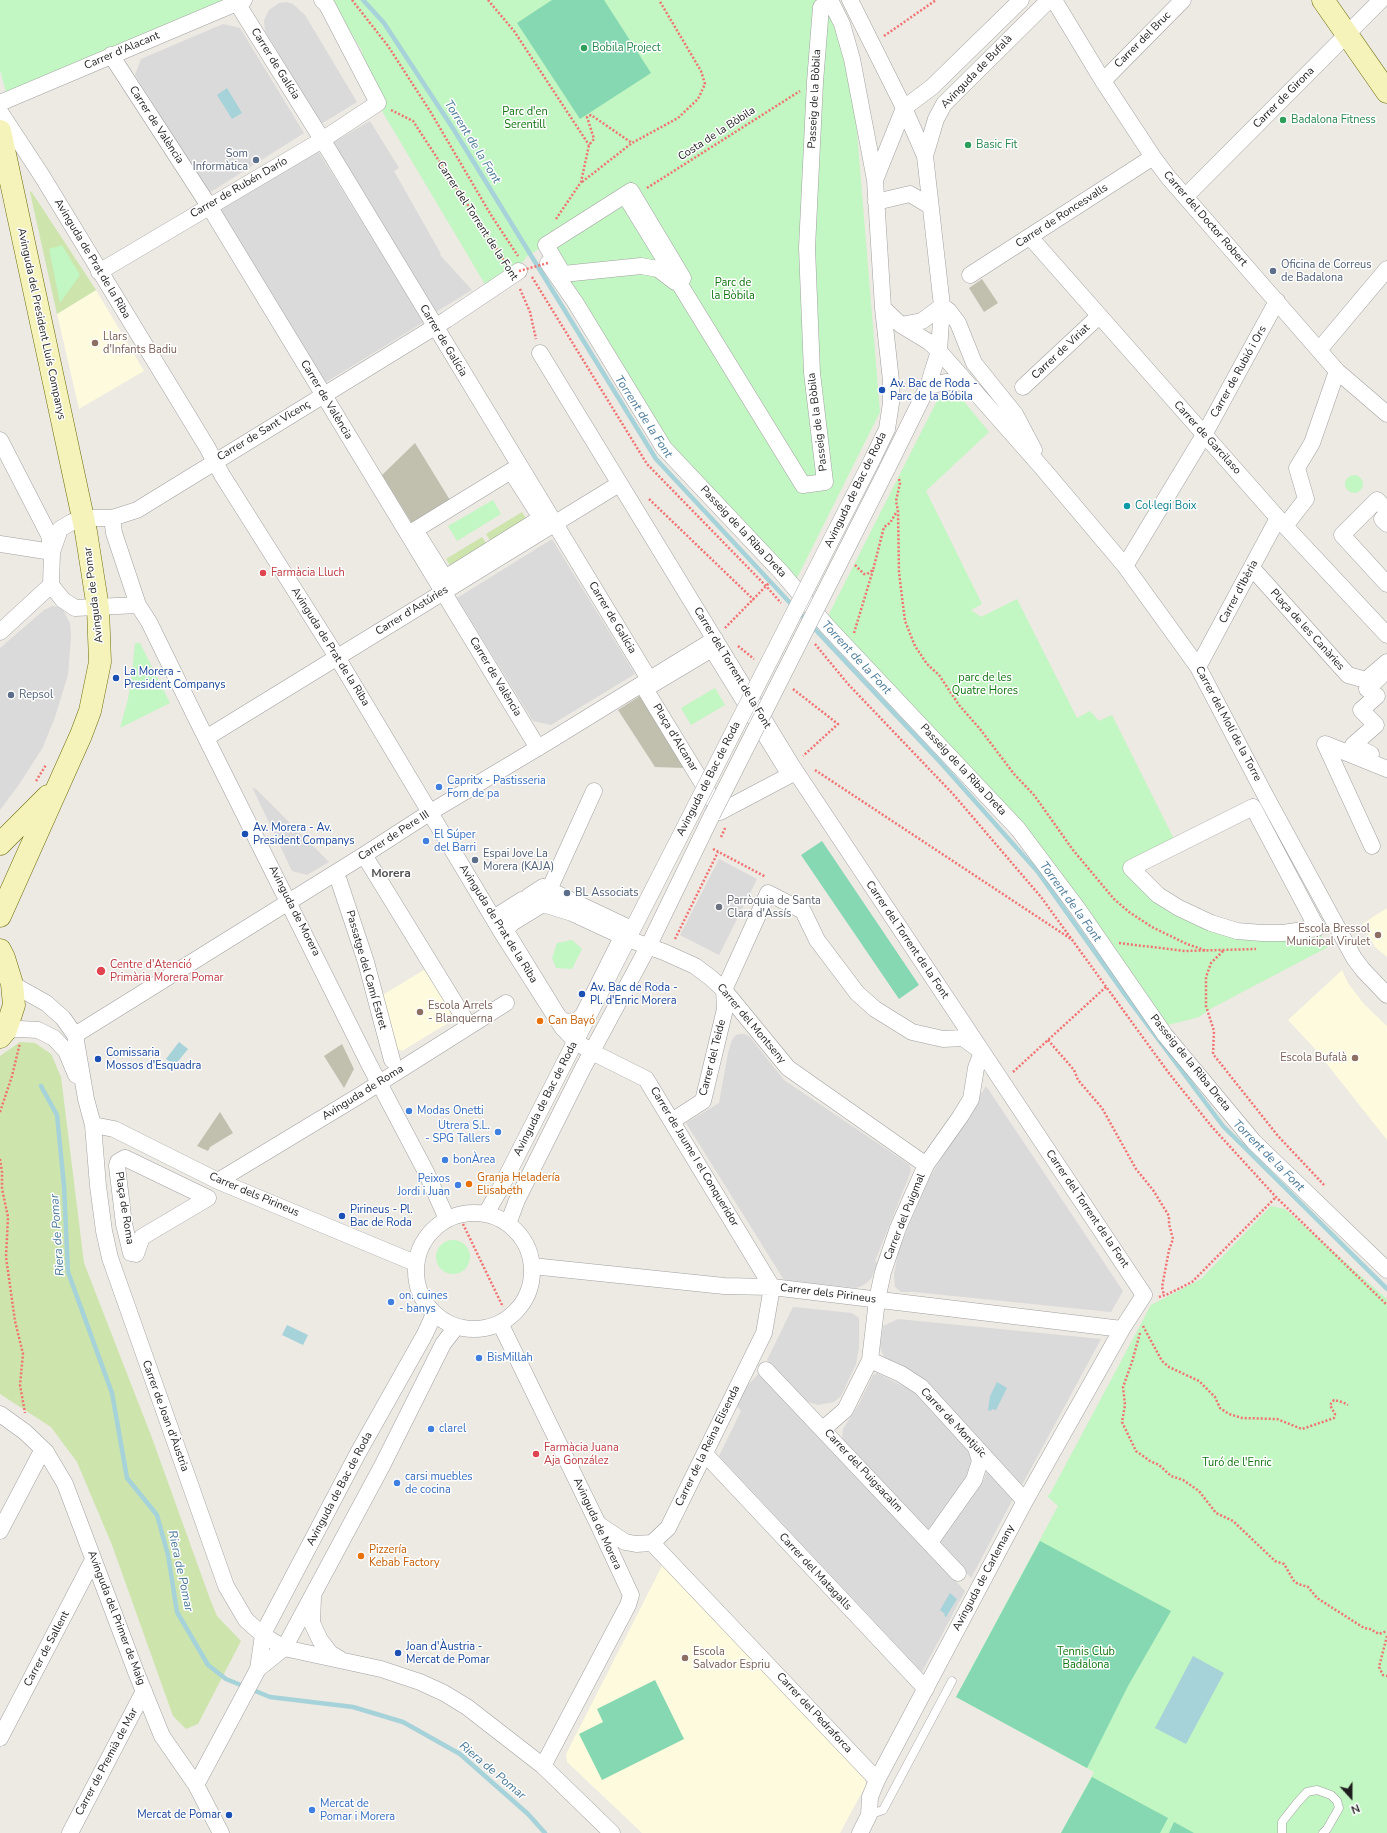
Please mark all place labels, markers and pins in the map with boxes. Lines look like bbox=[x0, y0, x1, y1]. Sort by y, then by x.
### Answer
place label: Bobila Project bbox=[592, 41, 661, 55]
marker: Bobila Project bbox=[579, 43, 589, 53]
place label: Badalona Fitness bbox=[1291, 113, 1376, 127]
marker: Badalona Fitness bbox=[1278, 115, 1288, 125]
place label: Basic Fit bbox=[976, 138, 1017, 152]
marker: Basic Fit bbox=[963, 140, 973, 150]
place label: Som Informàtica bbox=[193, 147, 248, 173]
marker: Som Informàtica bbox=[251, 155, 261, 165]
place label: Oficina de Correus de Badalona bbox=[1281, 258, 1371, 284]
marker: Oficina de Correus de Badalona bbox=[1268, 266, 1278, 276]
place label: Llars d'Infants Badiu bbox=[103, 330, 177, 356]
marker: Llars d'Infants Badiu bbox=[90, 338, 100, 348]
place label: Av. Bac de Roda - Parc de la Bóbila bbox=[890, 377, 978, 403]
marker: Av. Bac de Roda - Parc de la Bóbila bbox=[877, 385, 887, 395]
place label: Col·legi Boix bbox=[1135, 499, 1197, 513]
marker: Col·legi Boix bbox=[1122, 501, 1132, 511]
place label: Farmàcia Lluch bbox=[271, 566, 345, 580]
marker: Farmàcia Lluch bbox=[258, 568, 268, 578]
place label: La Morera - President Companys bbox=[124, 665, 225, 691]
marker: La Morera - President Companys bbox=[111, 673, 121, 683]
place label: Repsol bbox=[19, 688, 53, 702]
marker: Repsol bbox=[6, 690, 16, 700]
place label: Capritx - Pastisseria Forn de pa bbox=[447, 774, 546, 800]
marker: Capritx - Pastisseria Forn de pa bbox=[434, 782, 444, 792]
place label: Av. Morera - Av. President Companys bbox=[253, 821, 354, 847]
place label: El Súper del Barri bbox=[434, 828, 476, 854]
marker: Av. Morera - Av. President Companys bbox=[240, 829, 250, 839]
marker: El Súper del Barri bbox=[421, 836, 431, 846]
place label: Espai Jove La Morera (KAJA) bbox=[483, 847, 554, 873]
marker: Espai Jove La Morera (KAJA) bbox=[470, 855, 480, 865]
place label: BL Associats bbox=[575, 886, 638, 900]
marker: BL Associats bbox=[562, 888, 572, 898]
place label: Parròquia de Santa Clara d'Assís bbox=[727, 894, 821, 920]
marker: Parròquia de Santa Clara d'Assís bbox=[714, 902, 724, 912]
place label: Escola Bressol Municipal Virulet bbox=[1287, 922, 1370, 948]
marker: Escola Bressol Municipal Virulet bbox=[1373, 930, 1383, 940]
place label: Centre d'Atenció Primària Morera Pomar bbox=[110, 958, 224, 984]
marker: Centre d'Atenció Primària Morera Pomar bbox=[95, 965, 107, 977]
place label: Av. Bac de Roda - Pl. d'Enric Morera bbox=[590, 981, 678, 1007]
marker: Av. Bac de Roda - Pl. d'Enric Morera bbox=[577, 989, 587, 999]
place label: Escola Arrels - Blanquerna bbox=[428, 999, 493, 1025]
marker: Escola Arrels - Blanquerna bbox=[415, 1007, 425, 1017]
place label: Can Bayó bbox=[548, 1014, 595, 1028]
marker: Can Bayó bbox=[535, 1016, 545, 1026]
place label: Comissaria Mossos d'Esquadra bbox=[106, 1046, 201, 1072]
place label: Escola Bufalà bbox=[1280, 1051, 1347, 1065]
marker: Escola Bufalà bbox=[1350, 1053, 1360, 1063]
marker: Comissaria Mossos d'Esquadra bbox=[93, 1054, 103, 1064]
place label: Modas Onetti bbox=[417, 1104, 484, 1118]
marker: Modas Onetti bbox=[404, 1106, 414, 1116]
place label: Utrera S.L. - SPG Tallers bbox=[425, 1119, 490, 1145]
marker: Utrera S.L. - SPG Tallers bbox=[493, 1127, 503, 1137]
place label: bonÀrea bbox=[453, 1153, 495, 1167]
marker: bonÀrea bbox=[440, 1155, 450, 1165]
place label: Granja Heladería Elisabeth bbox=[477, 1171, 560, 1197]
place label: Peixos Jordi i Juan bbox=[397, 1172, 450, 1198]
marker: Granja Heladería Elisabeth bbox=[464, 1179, 474, 1189]
marker: Peixos Jordi i Juan bbox=[453, 1180, 463, 1190]
place label: Pirineus - Pl. Bac de Roda bbox=[350, 1203, 413, 1229]
marker: Pirineus - Pl. Bac de Roda bbox=[337, 1211, 347, 1221]
place label: on. cuines - banys bbox=[399, 1289, 448, 1315]
marker: on. cuines - banys bbox=[386, 1297, 396, 1307]
place label: BisMillah bbox=[487, 1351, 533, 1365]
marker: BisMillah bbox=[474, 1353, 484, 1363]
place label: clarel bbox=[439, 1422, 466, 1436]
marker: clarel bbox=[426, 1424, 436, 1434]
place label: Farmàcia Juana Aja González bbox=[544, 1441, 619, 1467]
marker: Farmàcia Juana Aja González bbox=[531, 1449, 541, 1459]
place label: carsi muebles de cocina bbox=[405, 1470, 473, 1496]
marker: carsi muebles de cocina bbox=[392, 1478, 402, 1488]
place label: Pizzería Kebab Factory bbox=[369, 1543, 440, 1569]
marker: Pizzería Kebab Factory bbox=[356, 1551, 366, 1561]
place label: Joan d'Àustria - Mercat de Pomar bbox=[406, 1640, 490, 1666]
place label: Escola Salvador Espriu bbox=[693, 1645, 770, 1671]
marker: Joan d'Àustria - Mercat de Pomar bbox=[393, 1648, 403, 1658]
marker: Escola Salvador Espriu bbox=[680, 1653, 690, 1663]
place label: Mercat de Pomar i Morera bbox=[320, 1797, 395, 1823]
marker: Mercat de Pomar i Morera bbox=[307, 1805, 317, 1815]
place label: Mercat de Pomar bbox=[137, 1808, 221, 1822]
marker: Mercat de Pomar bbox=[224, 1810, 234, 1820]

